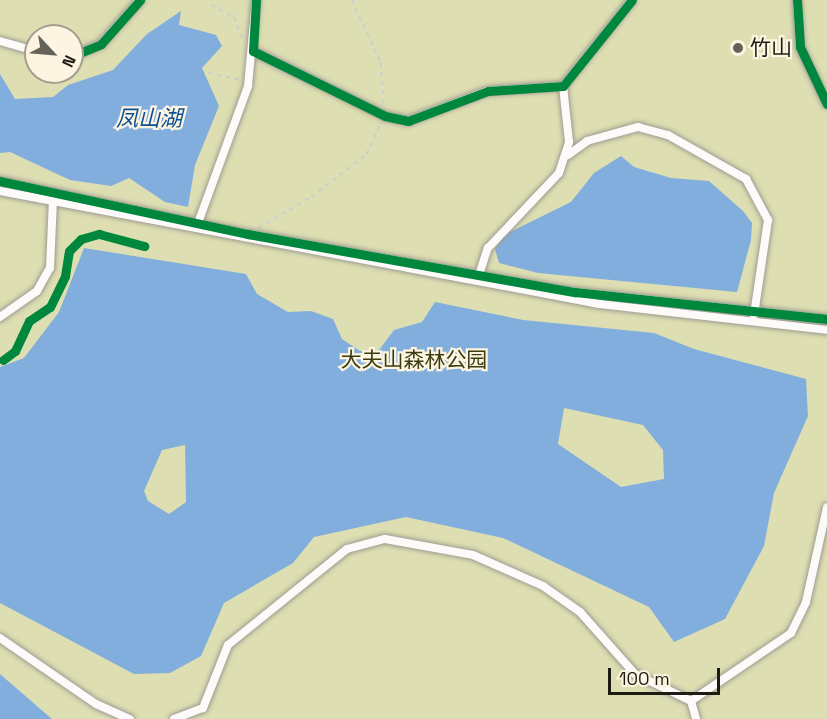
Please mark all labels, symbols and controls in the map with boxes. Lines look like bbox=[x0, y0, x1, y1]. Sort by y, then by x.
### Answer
north arrow bbox=[24, 24, 84, 84]
place label: 竹山 bbox=[750, 35, 792, 61]
marker: 竹山 bbox=[731, 41, 745, 55]
text: N bbox=[57, 52, 81, 71]
water label: 凤山湖 bbox=[116, 106, 182, 132]
park label: 大夫山森林公园 bbox=[341, 347, 487, 373]
scale bar bbox=[611, 656, 724, 694]
text: 100 m bbox=[619, 667, 670, 690]

